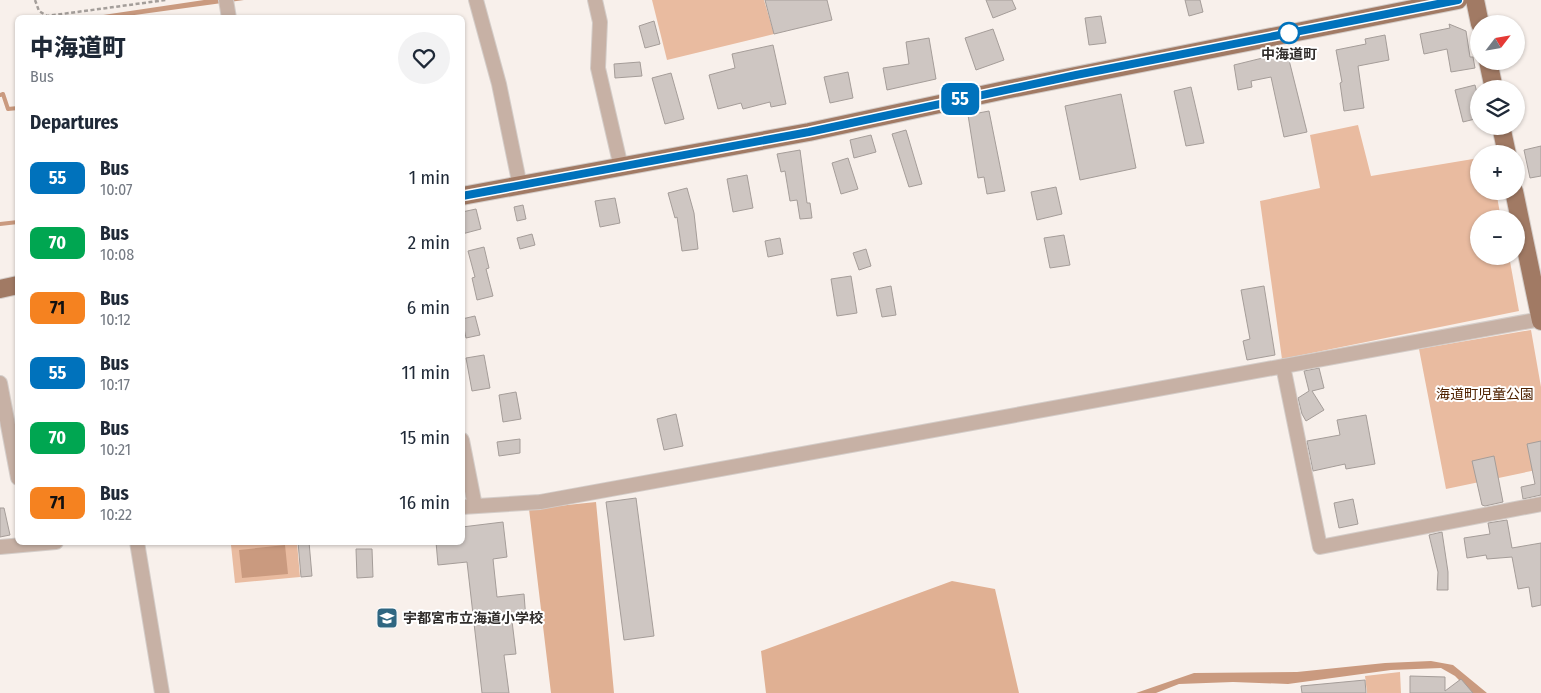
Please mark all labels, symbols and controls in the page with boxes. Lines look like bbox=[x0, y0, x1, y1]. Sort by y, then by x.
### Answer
north arrow bbox=[1470, 15, 1525, 70]
map controls bbox=[1470, 15, 1525, 265]
marker: 中海道町 bbox=[1278, 22, 1300, 44]
button: heart bbox=[398, 32, 450, 84]
text: 中海道町 bbox=[30, 34, 126, 62]
place label: 中海道町 bbox=[1261, 46, 1317, 63]
text: Bus bbox=[30, 67, 54, 86]
button: layers bbox=[1470, 80, 1525, 135]
line badge: 55 bbox=[938, 83, 982, 115]
text: 55 bbox=[951, 88, 969, 110]
text: Departures bbox=[30, 111, 118, 134]
button: + bbox=[1470, 145, 1525, 200]
text: Bus bbox=[100, 157, 129, 180]
text: 1 min bbox=[409, 166, 450, 189]
text: 55 bbox=[49, 167, 66, 189]
text: 10:07 bbox=[100, 180, 133, 199]
button: − bbox=[1470, 210, 1525, 265]
text: Bus bbox=[100, 222, 129, 245]
text: 2 min bbox=[408, 231, 450, 254]
text: 70 bbox=[49, 232, 66, 254]
text: 10:08 bbox=[100, 245, 134, 264]
text: Bus bbox=[100, 287, 129, 310]
text: 6 min bbox=[407, 296, 450, 319]
text: 71 bbox=[50, 297, 65, 319]
text: 10:12 bbox=[100, 310, 131, 329]
text: Bus bbox=[100, 352, 129, 375]
text: 11 min bbox=[402, 361, 450, 384]
text: 55 bbox=[49, 362, 66, 384]
text: 10:17 bbox=[100, 375, 130, 394]
park label: 海道町児童公園 bbox=[1436, 386, 1534, 403]
text: Bus bbox=[100, 417, 129, 440]
text: 15 min bbox=[400, 426, 450, 449]
text: 70 bbox=[49, 427, 66, 449]
text: 10:21 bbox=[100, 440, 131, 459]
text: Bus bbox=[100, 482, 129, 505]
text: 16 min bbox=[399, 491, 450, 514]
text: 71 bbox=[50, 492, 65, 514]
text: 10:22 bbox=[100, 505, 132, 524]
school or university icon: 宇都宮市立海道小学校 bbox=[375, 606, 399, 630]
place label: 宇都宮市立海道小学校 bbox=[403, 610, 543, 627]

